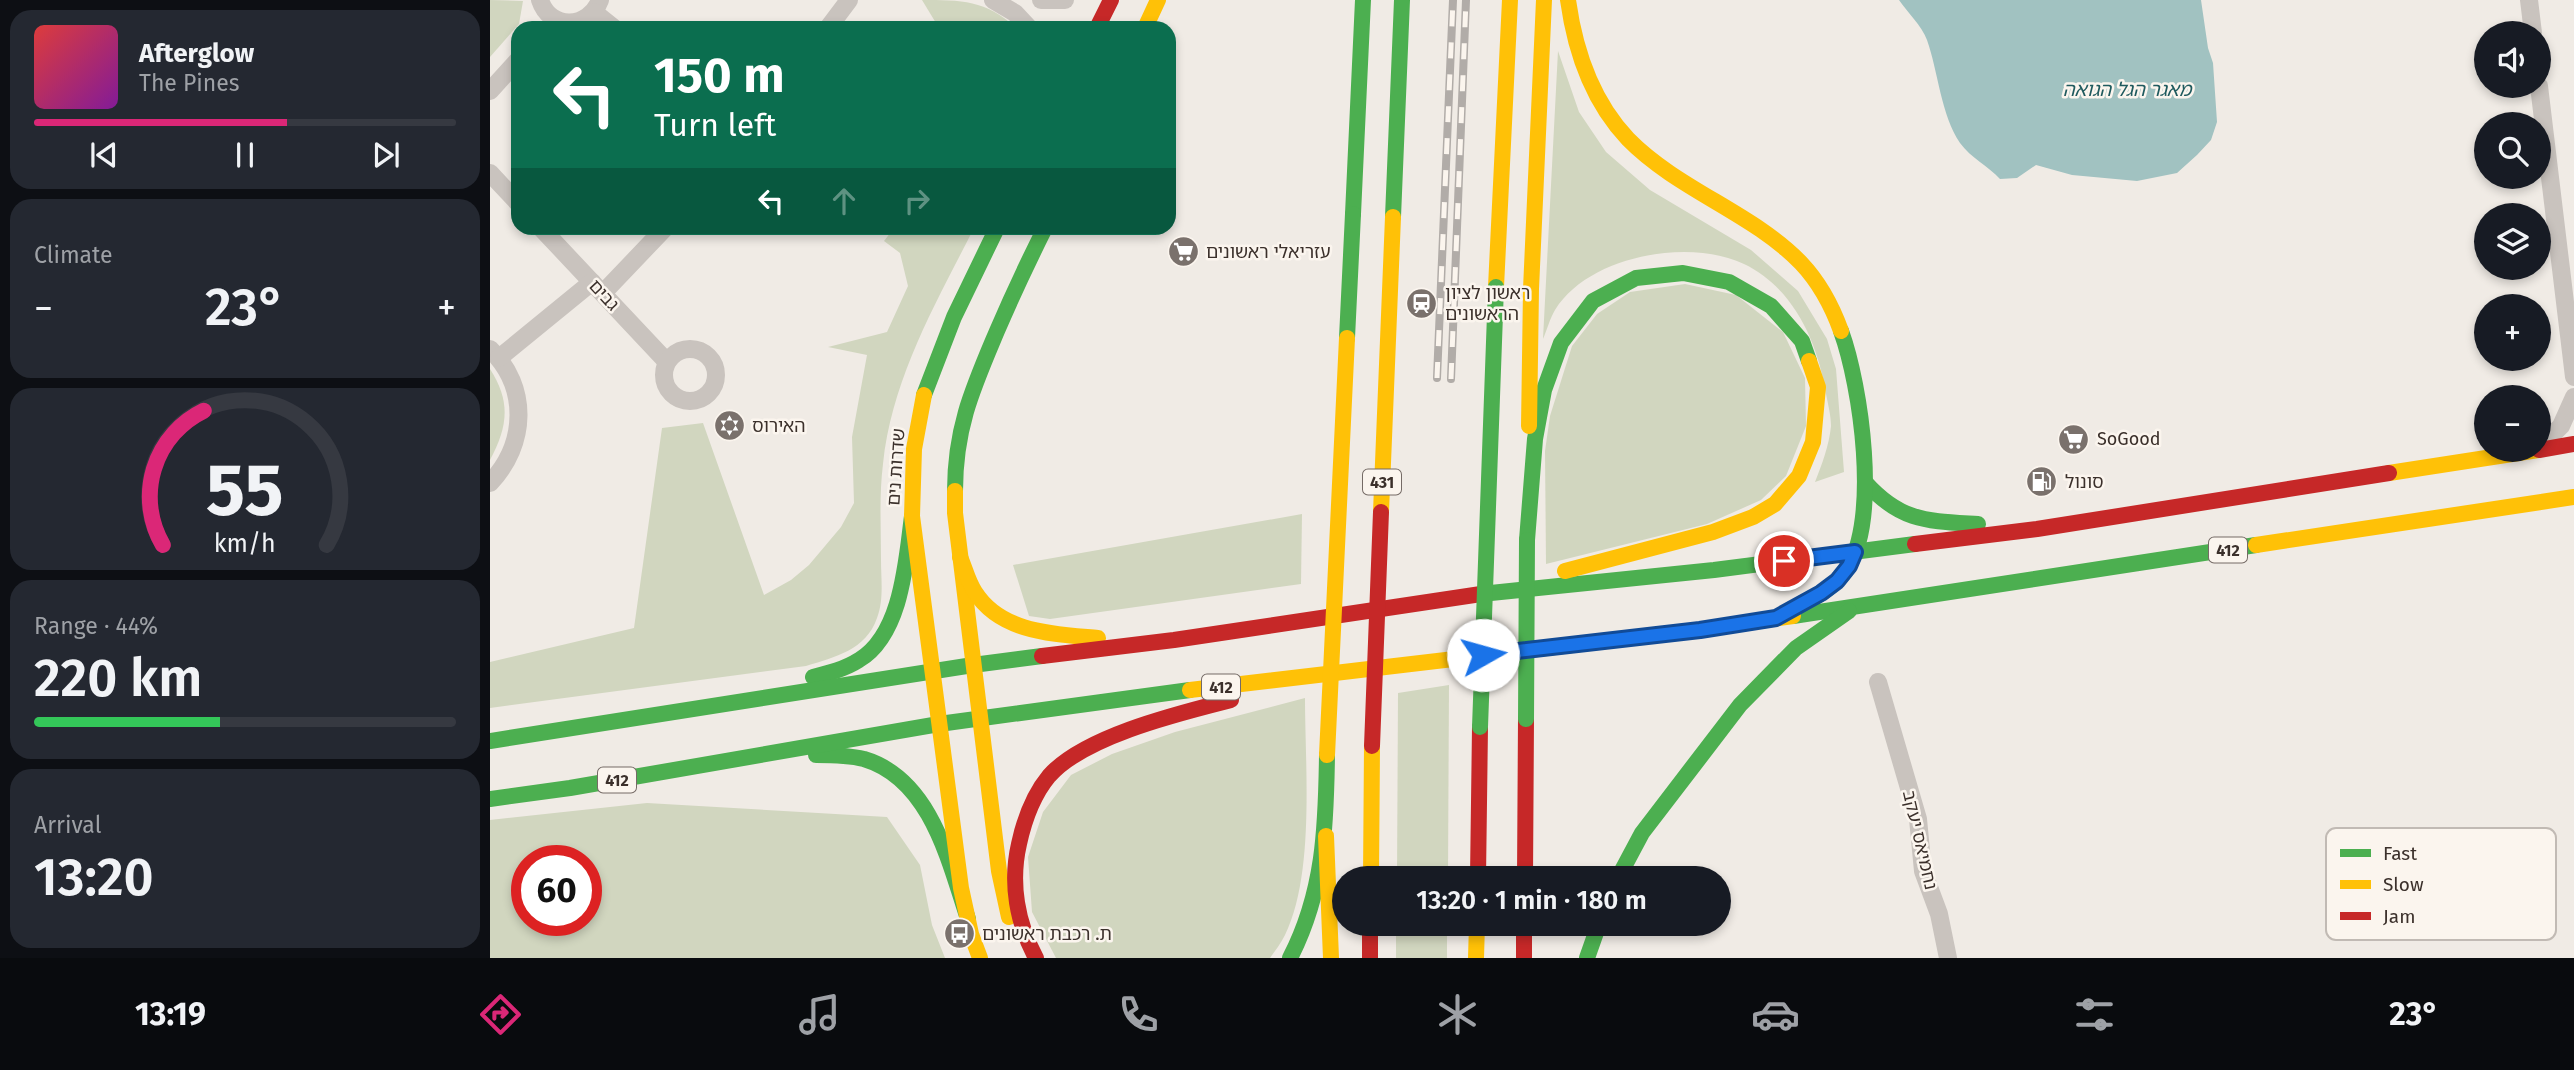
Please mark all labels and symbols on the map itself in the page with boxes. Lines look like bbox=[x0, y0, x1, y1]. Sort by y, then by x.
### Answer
water label: מאגר הגל הגואה bbox=[2063, 78, 2193, 101]
supermarket icon: עזריאלי ראשונים bbox=[1166, 235, 1200, 269]
place label: עזריאלי ראשונים bbox=[1206, 241, 1331, 263]
street label: גבים bbox=[584, 275, 624, 315]
place label: ראשון לציון הראשונים bbox=[1445, 282, 1530, 325]
station icon: ראשון לציון הראשונים bbox=[1405, 286, 1439, 320]
synagogue icon: האירוס bbox=[712, 409, 746, 443]
place label: האירוס bbox=[752, 415, 806, 437]
supermarket icon: SoGood bbox=[2057, 422, 2091, 456]
street label: שדרות נים bbox=[882, 427, 910, 507]
place label: SoGood bbox=[2097, 428, 2160, 450]
fuel station icon: סונול bbox=[2025, 465, 2059, 499]
road number: 431 bbox=[1363, 470, 1401, 495]
place label: סונול bbox=[2065, 471, 2104, 493]
pin bbox=[1754, 531, 1814, 591]
road number: 412 bbox=[2209, 538, 2247, 562]
position arrow bbox=[1446, 618, 1520, 692]
road number: 412 bbox=[1202, 674, 1240, 700]
road number: 412 bbox=[598, 768, 636, 792]
street label: נחמיאס יעקב bbox=[1898, 788, 1942, 892]
legend bbox=[2326, 828, 2556, 940]
text: Fast bbox=[2383, 842, 2417, 865]
speed limit sign: 60 bbox=[511, 845, 602, 936]
text: Slow bbox=[2383, 873, 2424, 896]
text: Jam bbox=[2383, 905, 2415, 928]
bus stop icon: ת. רכבת ראשונים bbox=[942, 917, 976, 951]
place label: ת. רכבת ראשונים bbox=[982, 923, 1112, 945]

